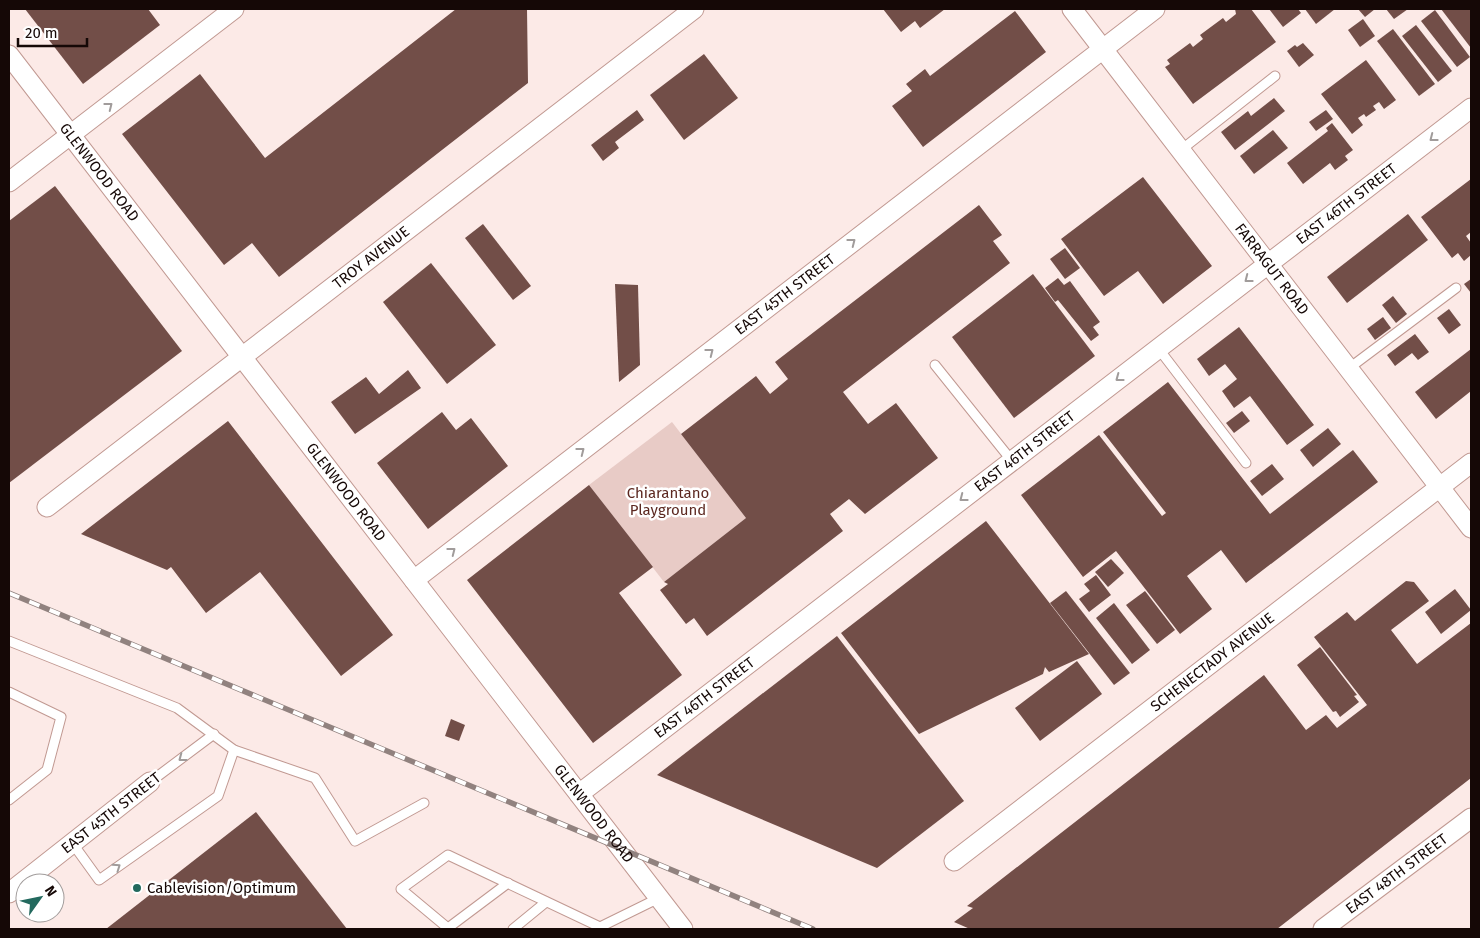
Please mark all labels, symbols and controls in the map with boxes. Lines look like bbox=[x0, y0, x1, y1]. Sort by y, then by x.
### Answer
scale bar bbox=[18, 15, 86, 47]
text: 20 m bbox=[25, 24, 58, 42]
one-way arrow bbox=[103, 103, 112, 111]
street label: GLENWOOD ROAD bbox=[56, 119, 143, 225]
one-way arrow bbox=[1430, 132, 1439, 140]
street label: EAST 46TH STREET bbox=[1292, 159, 1400, 248]
street label: FARRAGUT ROAD bbox=[1231, 220, 1313, 318]
street label: TROY AVENUE bbox=[329, 222, 413, 293]
one-way arrow bbox=[846, 240, 855, 248]
street label: EAST 45TH STREET bbox=[731, 250, 839, 339]
one-way arrow bbox=[1245, 273, 1254, 281]
one-way arrow bbox=[704, 349, 714, 358]
one-way arrow bbox=[1116, 373, 1125, 381]
street label: EAST 46TH STREET bbox=[971, 407, 1079, 496]
street label: GLENWOOD ROAD bbox=[302, 439, 390, 545]
one-way arrow bbox=[575, 449, 584, 457]
park label: Chiarantano Playground bbox=[627, 484, 709, 519]
one-way arrow bbox=[960, 493, 969, 501]
one-way arrow bbox=[446, 548, 455, 556]
street label: SCHENECTADY AVENUE bbox=[1147, 609, 1278, 715]
street label: EAST 46TH STREET bbox=[650, 653, 758, 742]
one-way arrow bbox=[178, 752, 188, 761]
street label: GLENWOOD ROAD bbox=[550, 761, 638, 866]
street label: EAST 45TH STREET bbox=[58, 768, 165, 857]
street label: EAST 48TH STREET bbox=[1342, 830, 1451, 918]
one-way arrow bbox=[111, 864, 121, 873]
north arrow bbox=[15, 873, 65, 923]
place label: Cablevision/Optimum bbox=[147, 879, 296, 897]
marker: Cablevision/Optimum bbox=[131, 882, 143, 894]
text: N bbox=[41, 883, 60, 900]

